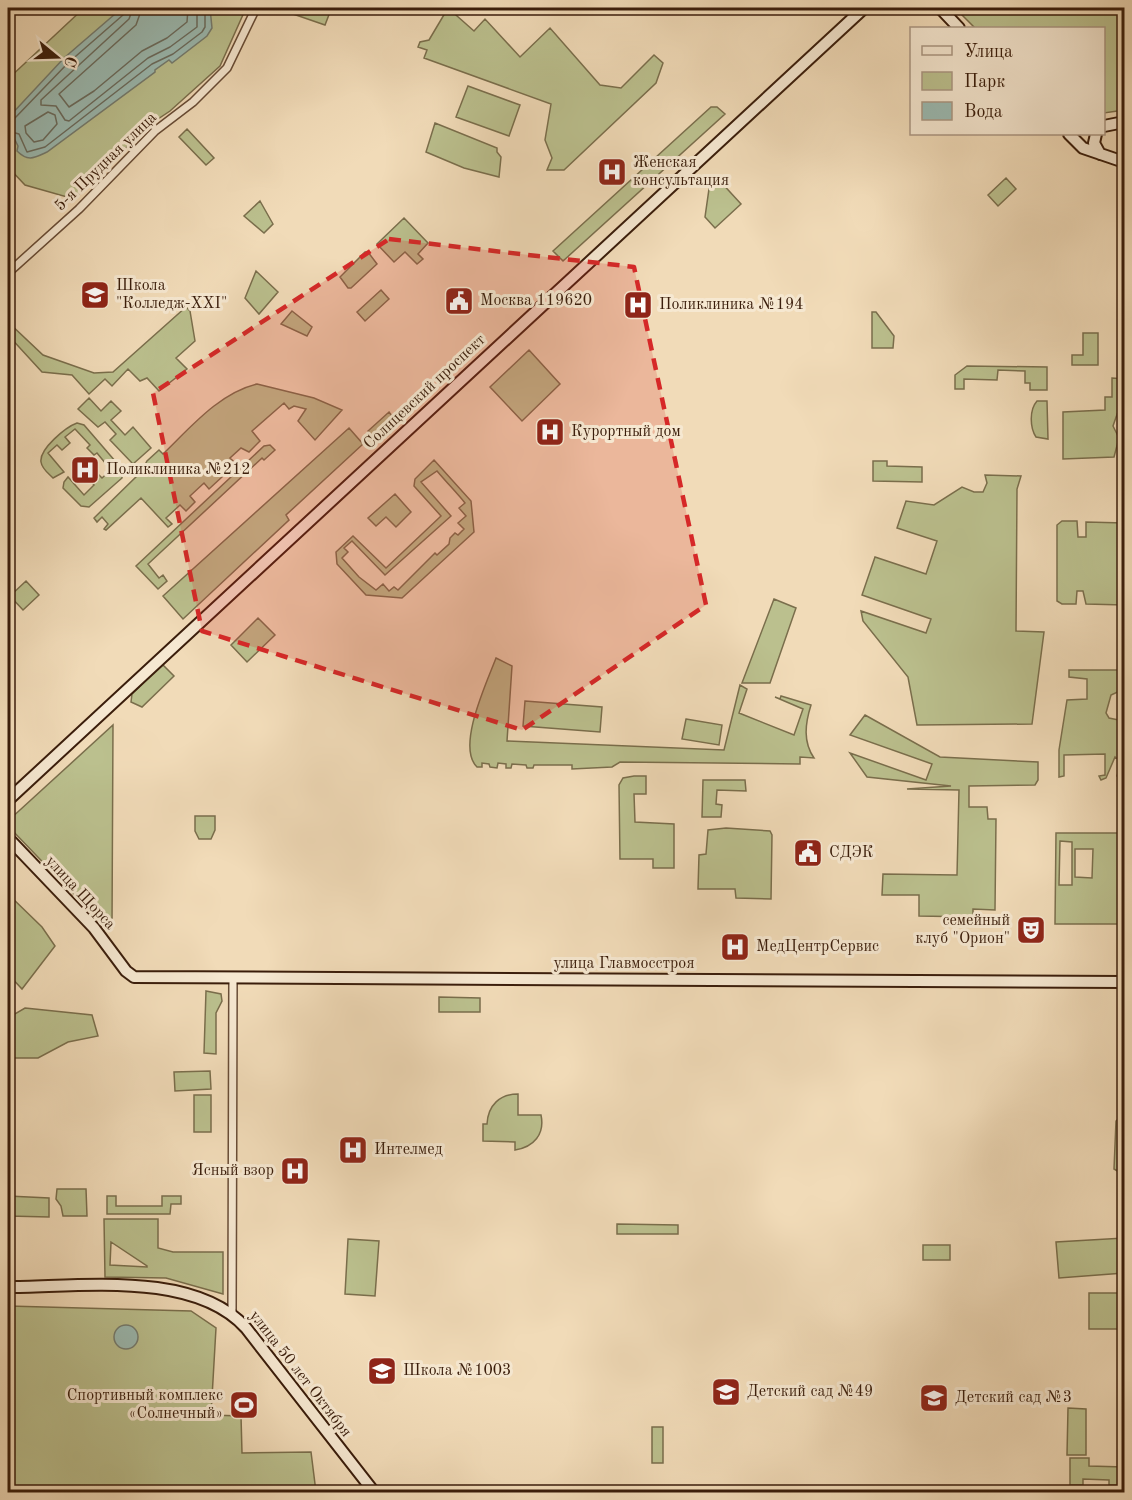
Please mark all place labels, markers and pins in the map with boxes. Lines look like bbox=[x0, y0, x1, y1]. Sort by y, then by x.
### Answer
place label: Женская консультация bbox=[633, 155, 729, 189]
hospital icon: Женская консультация bbox=[596, 156, 628, 188]
place label: Школа "Колледж-XXI" bbox=[116, 278, 227, 312]
school or university icon: Школа "Колледж-XXI" bbox=[79, 279, 111, 311]
public building icon: Москва 119620 bbox=[443, 285, 475, 317]
hospital icon: Поликлиника №194 bbox=[622, 289, 654, 321]
place label: Москва 119620 bbox=[480, 293, 592, 309]
place label: Поликлиника №194 bbox=[659, 297, 804, 313]
hospital icon: Курортный дом bbox=[534, 416, 566, 448]
place label: Курортный дом bbox=[571, 424, 681, 440]
hospital icon: Поликлиника №212 bbox=[69, 454, 101, 486]
place label: Поликлиника №212 bbox=[106, 462, 251, 478]
public building icon: СДЭК bbox=[792, 837, 824, 869]
place label: СДЭК bbox=[829, 845, 874, 861]
place label: семейный клуб "Орион" bbox=[916, 913, 1010, 947]
theatre icon: семейный клуб "Орион" bbox=[1015, 914, 1047, 946]
hospital icon: МедЦентрСервис bbox=[719, 931, 751, 963]
place label: МедЦентрСервис bbox=[756, 939, 879, 955]
hospital icon: Интелмед bbox=[337, 1134, 369, 1166]
place label: Интелмед bbox=[374, 1142, 443, 1158]
hospital icon: Ясный взор bbox=[279, 1155, 311, 1187]
place label: Ясный взор bbox=[192, 1163, 274, 1179]
school or university icon: Школа №1003 bbox=[366, 1355, 398, 1387]
place label: Школа №1003 bbox=[403, 1363, 511, 1379]
school or university icon: Детский сад №49 bbox=[710, 1376, 742, 1408]
school or university icon: Детский сад №3 bbox=[918, 1382, 950, 1414]
place label: Детский сад №49 bbox=[747, 1384, 873, 1400]
place label: Спортивный комплекс «Солнечный» bbox=[67, 1388, 223, 1422]
sports icon: Спортивный комплекс «Солнечный» bbox=[228, 1389, 260, 1421]
place label: Детский сад №3 bbox=[955, 1390, 1072, 1406]

